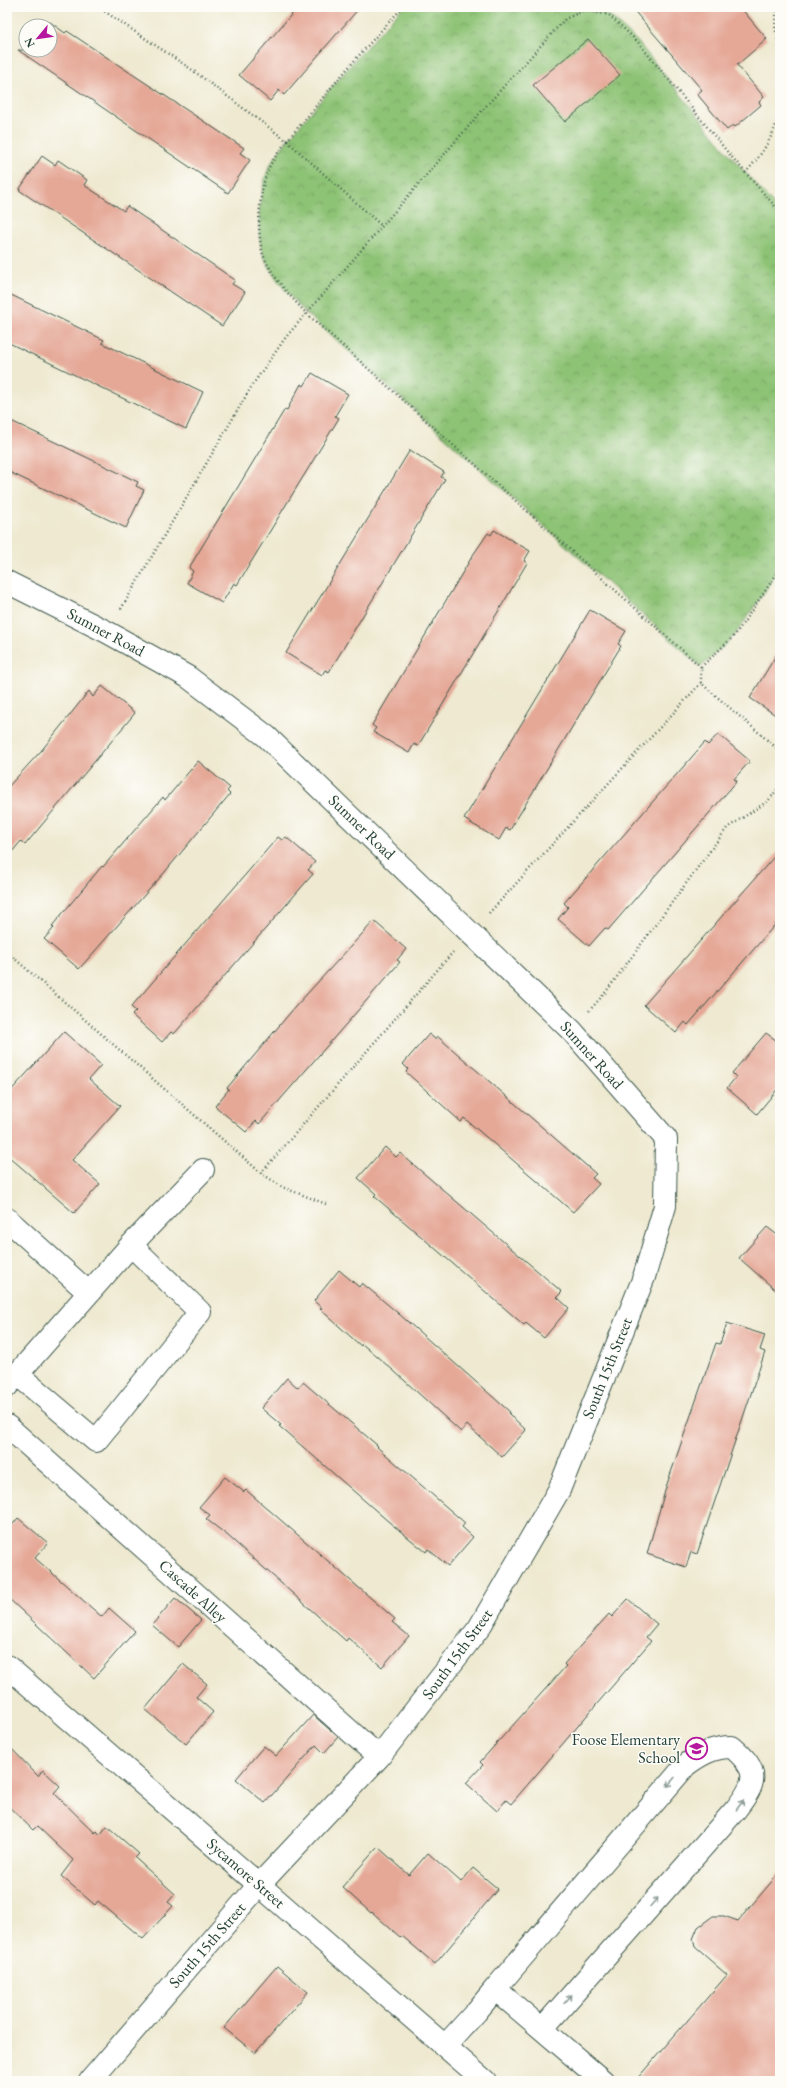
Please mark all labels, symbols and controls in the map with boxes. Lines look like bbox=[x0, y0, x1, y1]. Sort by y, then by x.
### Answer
north arrow bbox=[18, 18, 58, 58]
text: N bbox=[21, 35, 38, 50]
street label: Sumner Road bbox=[64, 603, 149, 662]
street label: Sumner Road bbox=[324, 790, 401, 865]
street label: Sumner Road bbox=[556, 1016, 629, 1094]
street label: South 15th Street bbox=[577, 1314, 637, 1422]
street label: Cascade Alley bbox=[154, 1555, 232, 1628]
street label: South 15th Street bbox=[417, 1604, 497, 1704]
place label: Foose Elementary School bbox=[572, 1729, 681, 1768]
school or university icon: Foose Elementary School bbox=[683, 1735, 709, 1761]
one-way arrow bbox=[666, 1777, 675, 1788]
one-way arrow bbox=[736, 1799, 744, 1810]
street label: Sycamore Street bbox=[203, 1833, 289, 1913]
one-way arrow bbox=[650, 1897, 659, 1907]
street label: South 15th Street bbox=[164, 1898, 250, 1992]
one-way arrow bbox=[563, 1995, 572, 2005]

